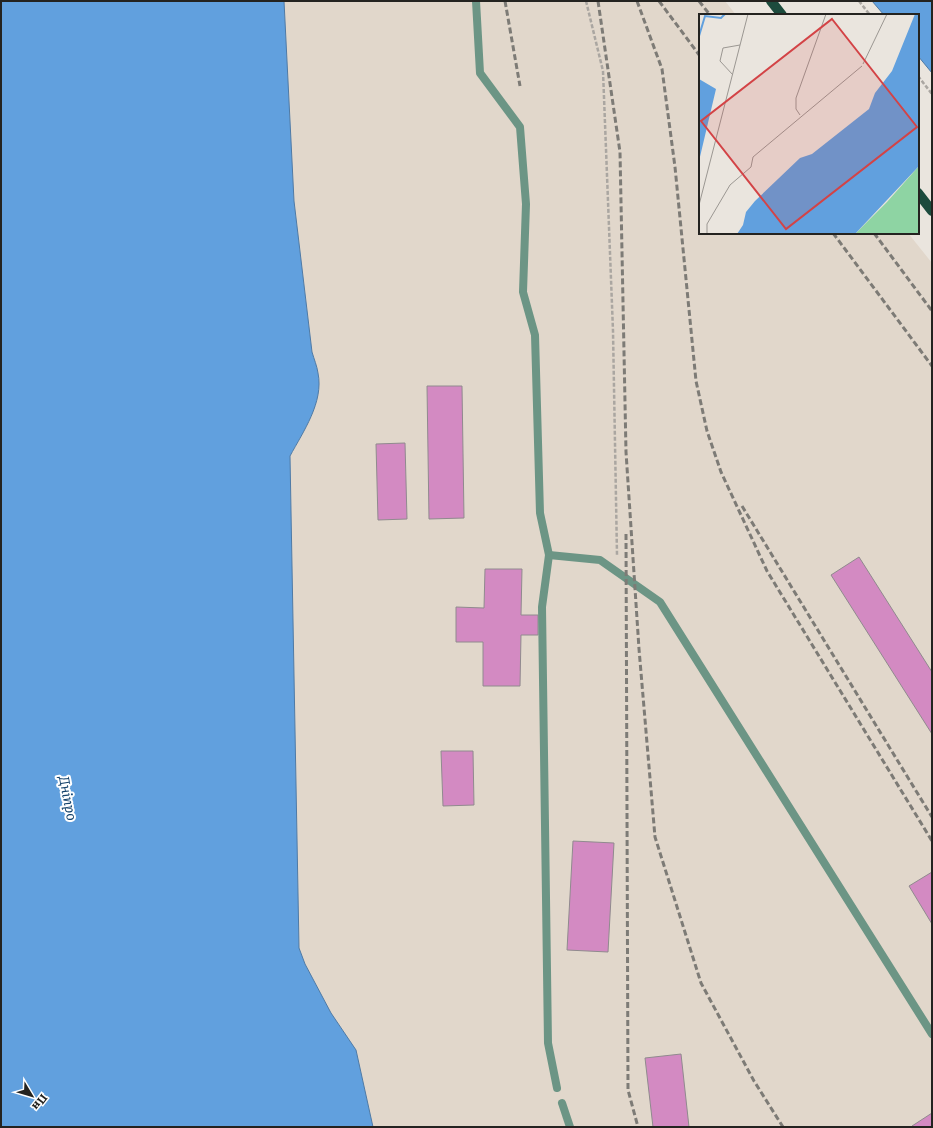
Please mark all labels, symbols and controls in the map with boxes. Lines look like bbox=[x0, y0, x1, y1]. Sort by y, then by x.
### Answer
inset map bbox=[699, 14, 919, 234]
water label: Дніпро bbox=[55, 774, 83, 822]
north arrow bbox=[12, 1076, 52, 1116]
text: Пн bbox=[29, 1091, 52, 1115]

